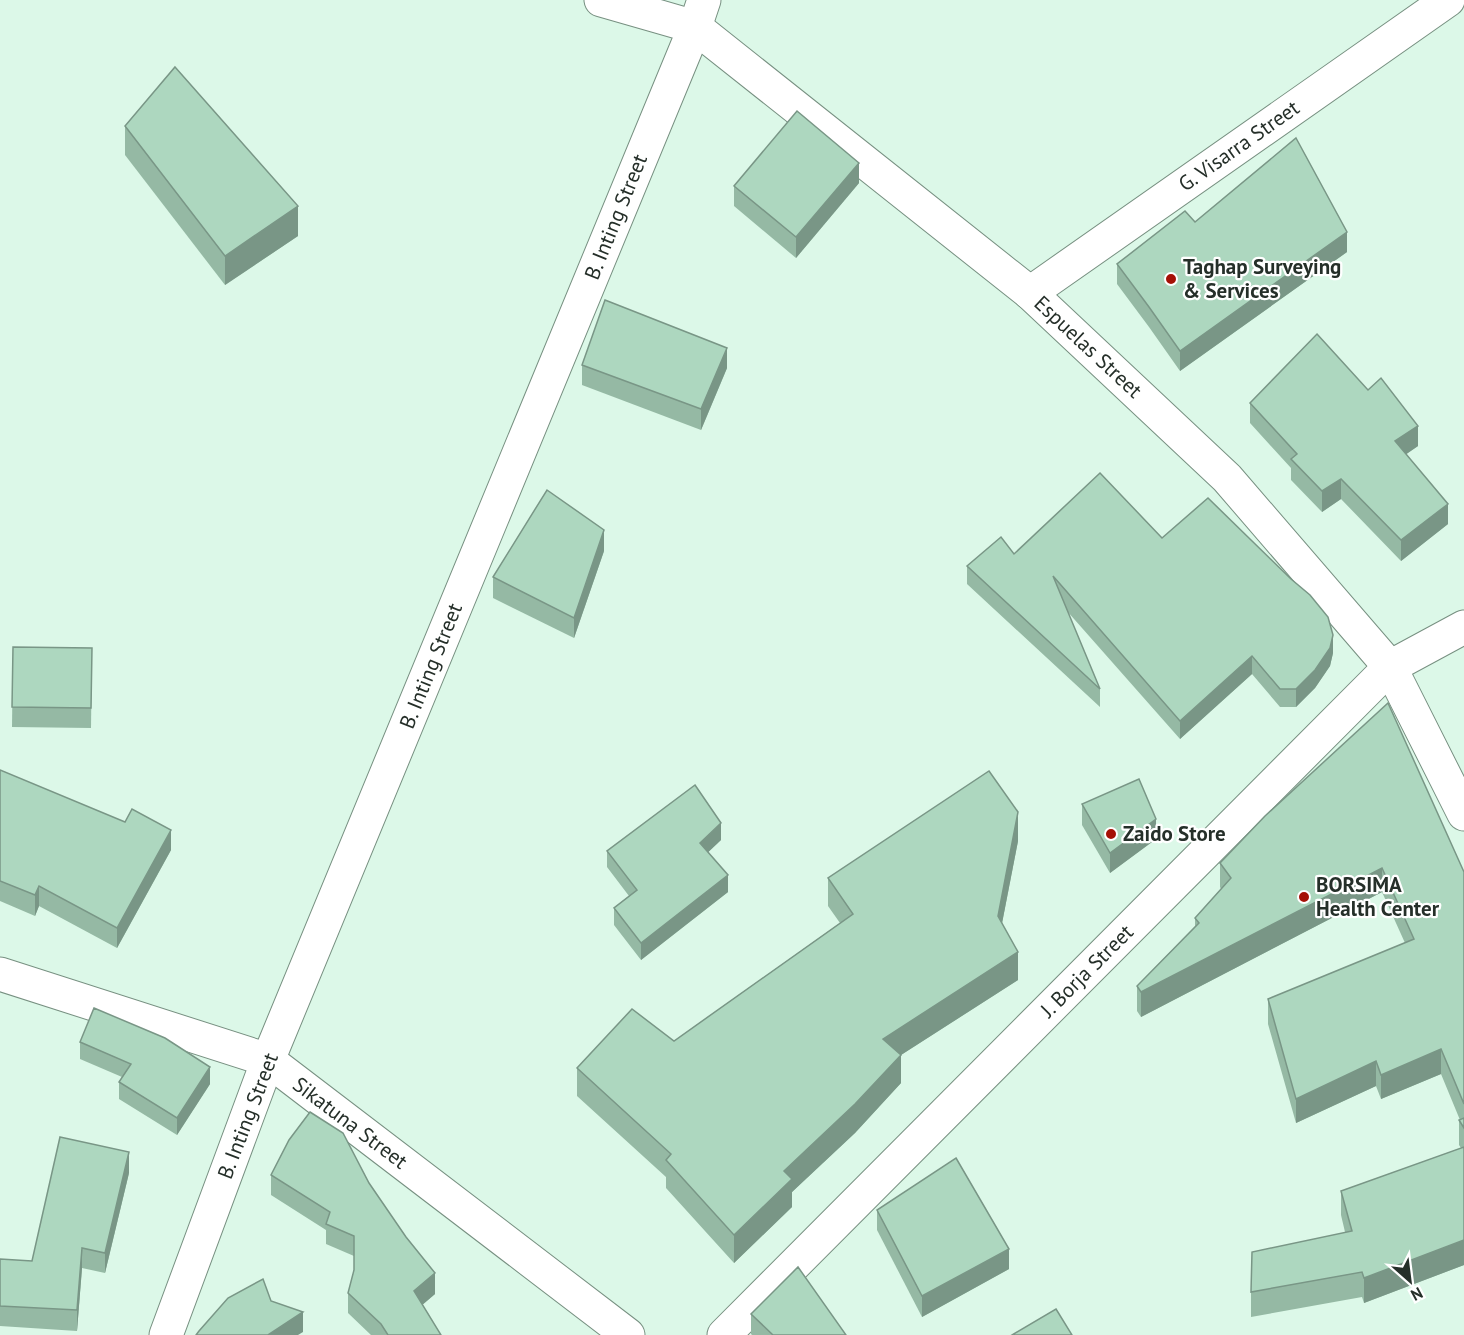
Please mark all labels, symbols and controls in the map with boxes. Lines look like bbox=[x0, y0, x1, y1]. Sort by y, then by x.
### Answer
street label: G. Visarra Street bbox=[1173, 94, 1304, 197]
street label: B. Inting Street bbox=[578, 150, 653, 284]
place label: Taghap Surveying & Services bbox=[1183, 253, 1341, 304]
marker: Taghap Surveying & Services bbox=[1164, 272, 1178, 286]
street label: Espuelas Street bbox=[1029, 290, 1148, 404]
street label: B. Inting Street bbox=[393, 599, 468, 733]
place label: Zaido Store bbox=[1123, 820, 1226, 847]
marker: Zaido Store bbox=[1104, 827, 1118, 841]
place label: BORSIMA Health Center bbox=[1316, 871, 1440, 922]
marker: BORSIMA Health Center bbox=[1297, 890, 1311, 904]
street label: J. Borja Street bbox=[1034, 918, 1139, 1024]
street label: B. Inting Street bbox=[211, 1049, 284, 1183]
street label: Sikatuna Street bbox=[288, 1071, 413, 1175]
north arrow bbox=[1380, 1251, 1440, 1311]
text: N bbox=[1408, 1283, 1426, 1306]

